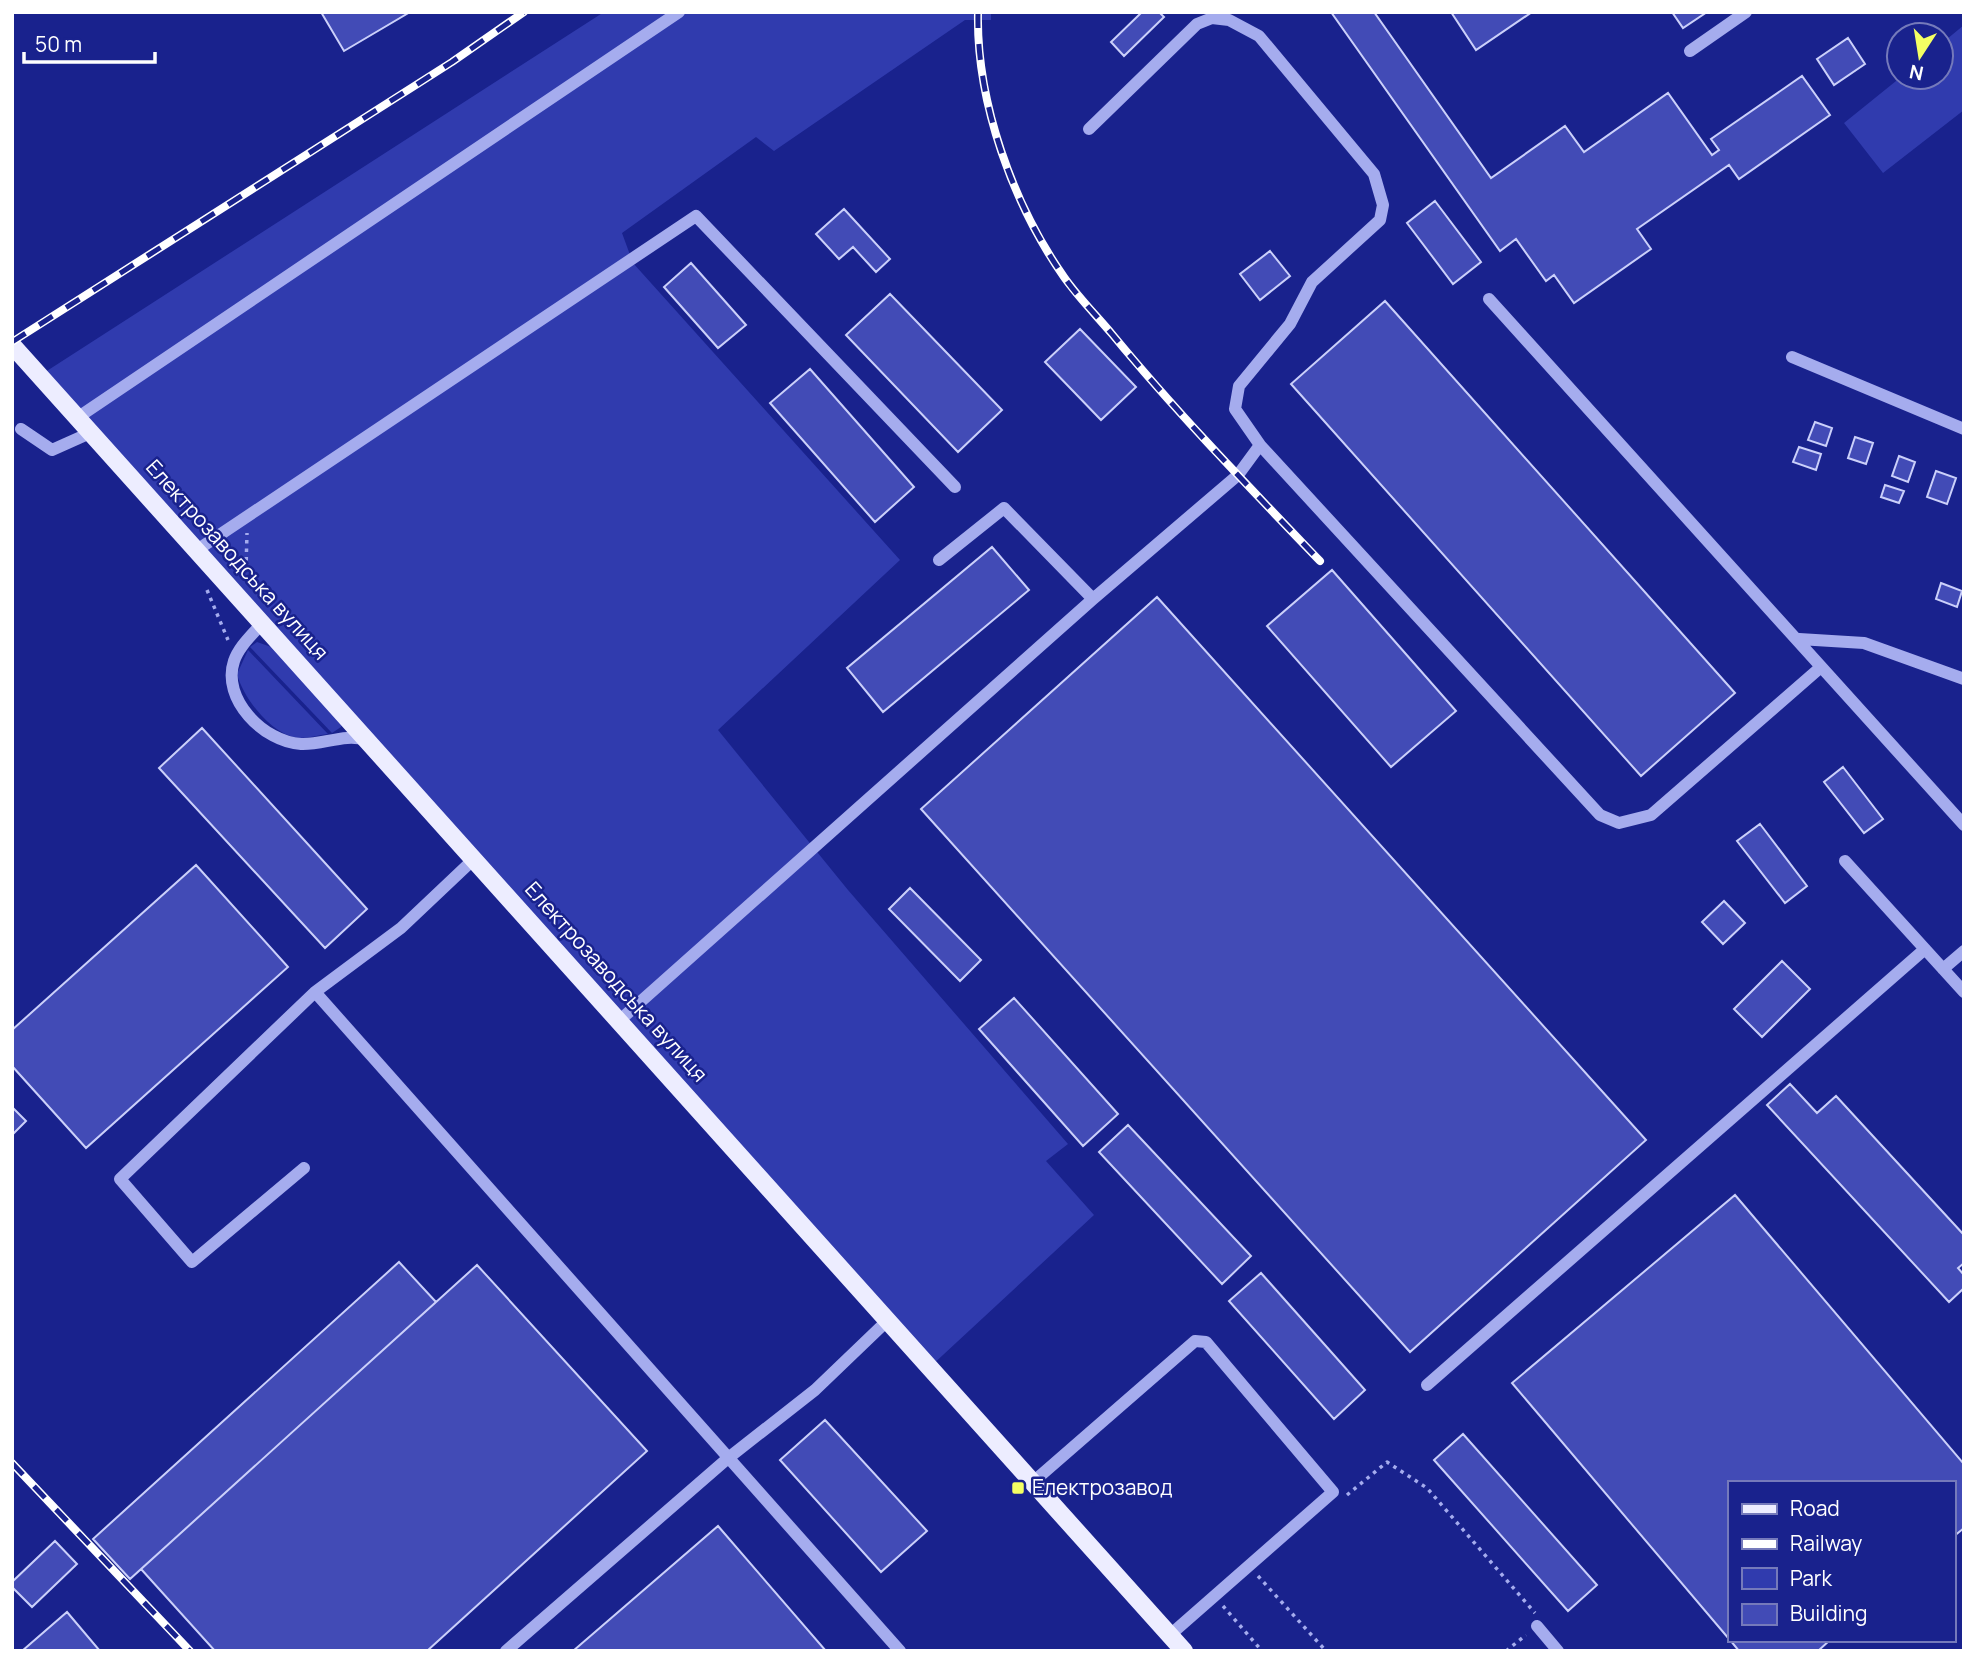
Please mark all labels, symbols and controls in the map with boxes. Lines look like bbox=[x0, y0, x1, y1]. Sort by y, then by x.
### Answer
scale bar bbox=[24, 21, 156, 65]
north arrow bbox=[1885, 21, 1955, 91]
text: 50 m bbox=[35, 30, 82, 58]
text: N bbox=[1907, 58, 1926, 87]
street label: Електрозаводська вулиця bbox=[140, 453, 335, 665]
street label: Електрозаводська вулиця bbox=[519, 875, 714, 1087]
place label: Електрозавод bbox=[1032, 1473, 1173, 1501]
marker: Електрозавод bbox=[1010, 1480, 1026, 1496]
legend bbox=[1728, 1481, 1955, 1642]
text: Road bbox=[1790, 1494, 1840, 1522]
text: Railway bbox=[1790, 1529, 1862, 1557]
text: Park bbox=[1790, 1564, 1832, 1592]
text: Building bbox=[1790, 1599, 1867, 1627]

